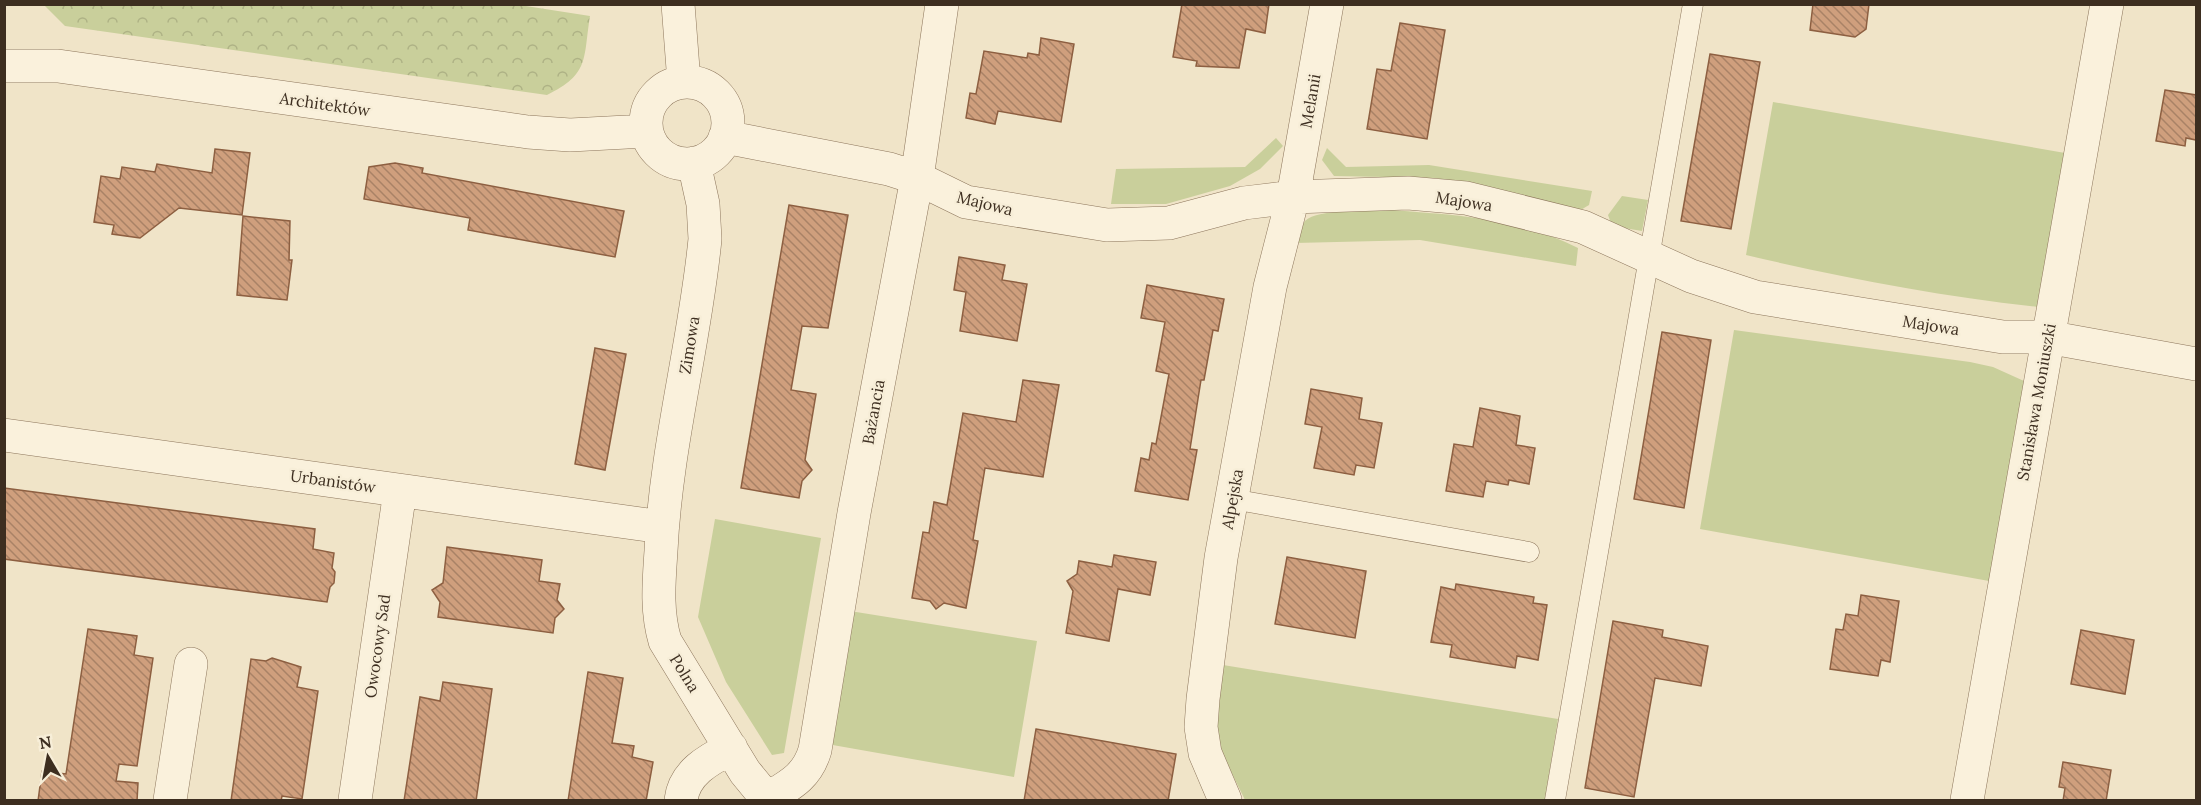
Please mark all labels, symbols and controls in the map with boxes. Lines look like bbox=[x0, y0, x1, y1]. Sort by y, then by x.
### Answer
street label: Melanii bbox=[1295, 72, 1325, 130]
street label: Architektów bbox=[277, 88, 372, 120]
street label: Majowa bbox=[955, 186, 1015, 220]
street label: Majowa bbox=[1434, 187, 1494, 215]
street label: Majowa bbox=[1901, 311, 1961, 339]
street label: Zimowa bbox=[675, 314, 703, 376]
street label: Stanisława Moniuszki bbox=[2012, 322, 2060, 482]
street label: Bażancia bbox=[857, 378, 889, 446]
street label: Urbanistów bbox=[289, 465, 377, 497]
street label: Alpejska bbox=[1217, 467, 1247, 532]
street label: Owocowy Sad bbox=[360, 592, 394, 699]
street label: Polna bbox=[666, 650, 704, 696]
north arrow bbox=[18, 727, 78, 787]
text: N bbox=[38, 731, 53, 753]

